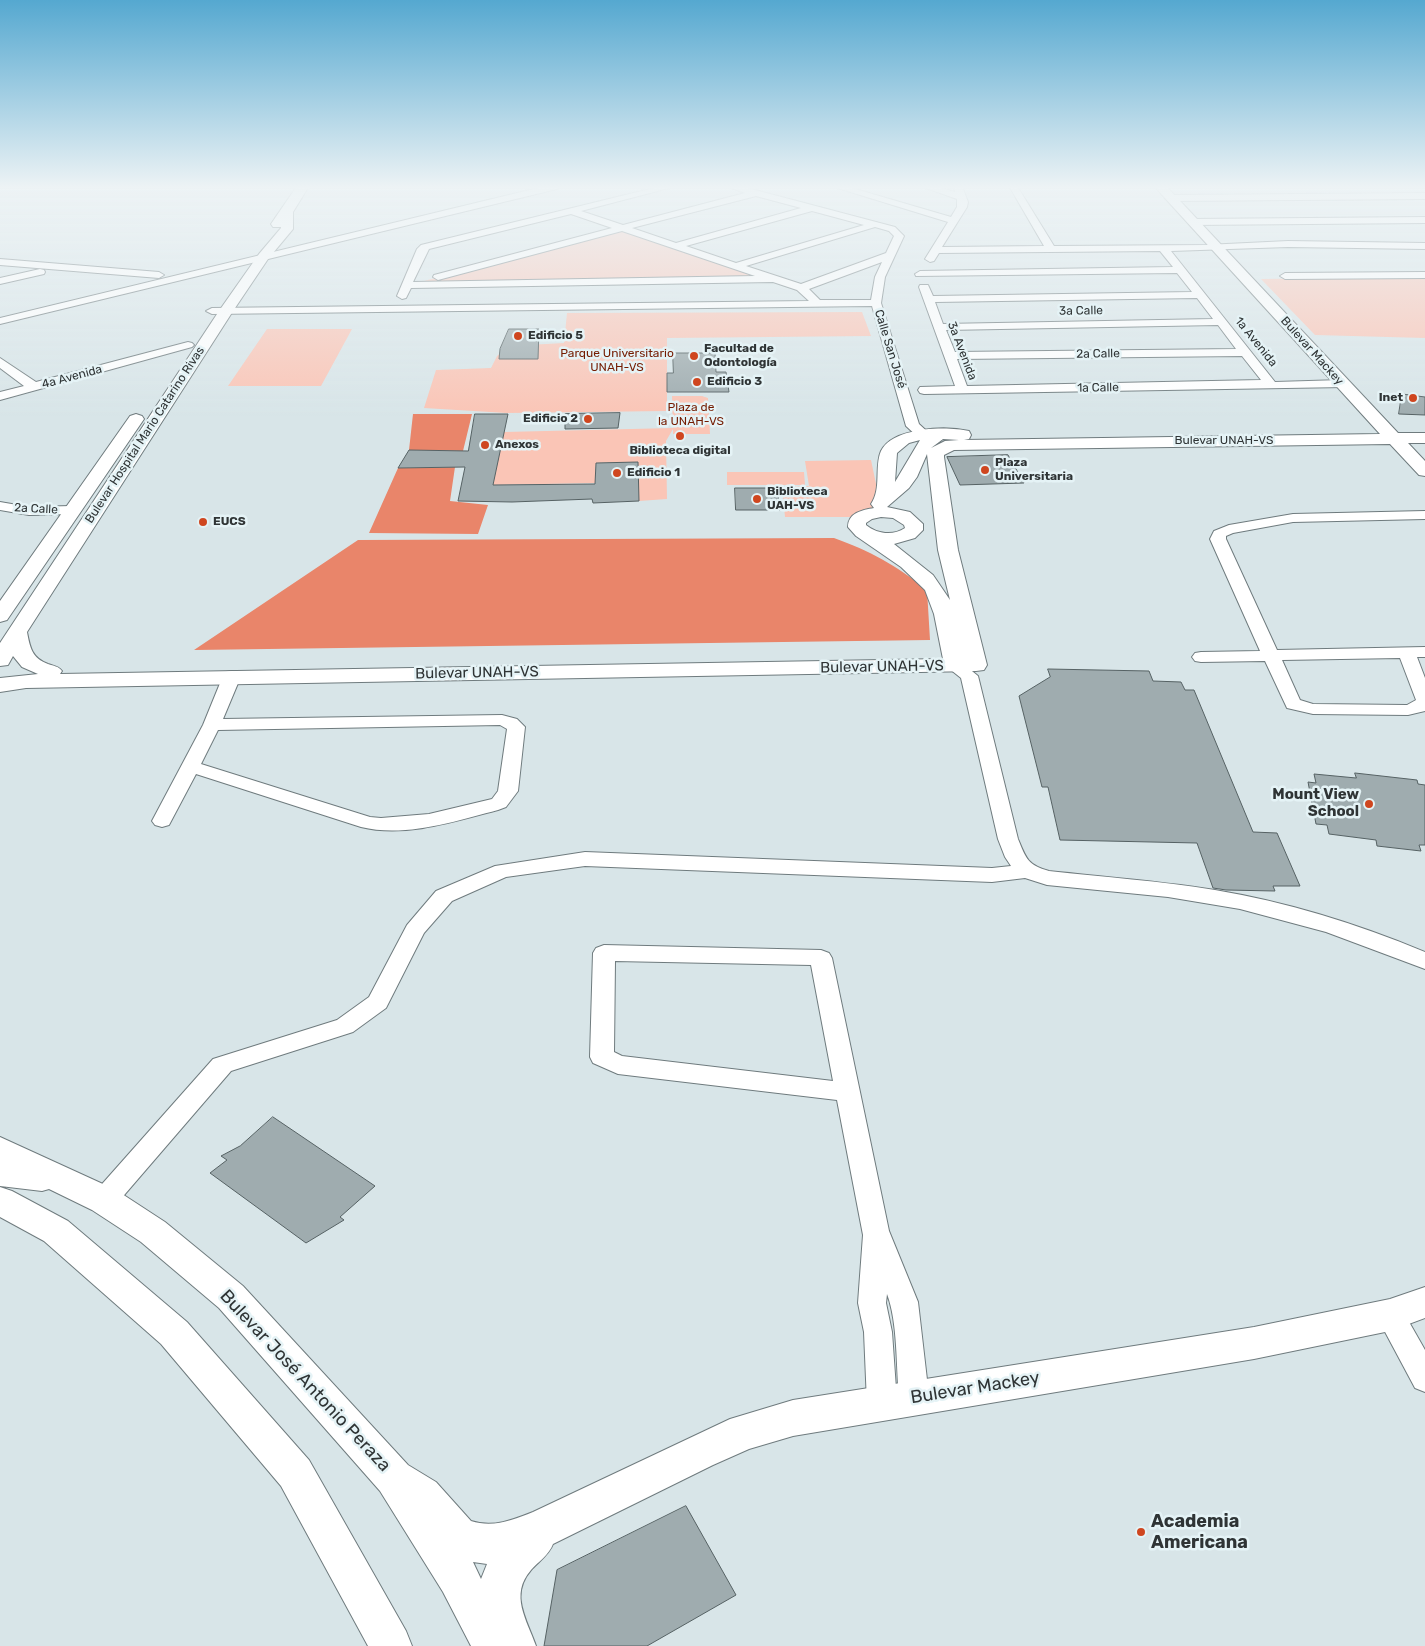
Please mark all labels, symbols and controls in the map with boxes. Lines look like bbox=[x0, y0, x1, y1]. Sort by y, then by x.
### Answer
street label: 3a Calle bbox=[1059, 303, 1103, 319]
street label: Calle San José bbox=[871, 308, 909, 390]
street label: 1a Avenida bbox=[1232, 314, 1280, 370]
street label: Bulevar Mackey bbox=[1278, 314, 1346, 388]
street label: 3a Avenida bbox=[944, 320, 980, 382]
place label: Edificio 5 bbox=[528, 329, 583, 343]
marker: Edificio 5 bbox=[512, 330, 524, 342]
place label: Facultad de Odontología bbox=[704, 342, 777, 370]
street label: Bulevar Hospital Mario Catarino Rivas bbox=[82, 344, 208, 526]
street label: 2a Calle bbox=[1076, 346, 1120, 362]
park label: Parque Universitario UNAH-VS bbox=[560, 347, 674, 375]
marker: Facultad de Odontología bbox=[688, 350, 700, 362]
street label: 4a Avenida bbox=[40, 362, 104, 392]
place label: Edificio 3 bbox=[707, 375, 762, 389]
marker: Edificio 3 bbox=[691, 376, 703, 388]
street label: 1a Calle bbox=[1077, 380, 1119, 396]
place label: Inet bbox=[1379, 391, 1403, 405]
marker: Inet bbox=[1407, 392, 1419, 404]
park label: Plaza de la UNAH-VS bbox=[658, 401, 724, 429]
place label: Edificio 2 bbox=[523, 412, 578, 426]
marker: Edificio 2 bbox=[582, 413, 594, 425]
marker: Biblioteca digital bbox=[674, 430, 686, 442]
street label: Bulevar UNAH-VS bbox=[1175, 434, 1273, 448]
place label: Anexos bbox=[495, 438, 539, 452]
marker: Anexos bbox=[479, 439, 491, 451]
place label: Biblioteca digital bbox=[629, 444, 731, 458]
place label: Plaza Universitaria bbox=[995, 456, 1073, 484]
marker: Plaza Universitaria bbox=[979, 464, 991, 476]
place label: Edificio 1 bbox=[627, 466, 680, 480]
marker: Edificio 1 bbox=[611, 467, 623, 479]
place label: Biblioteca UAH-VS bbox=[767, 485, 828, 513]
marker: Biblioteca UAH-VS bbox=[751, 493, 763, 505]
street label: 2a Calle bbox=[14, 501, 58, 517]
place label: EUCS bbox=[213, 515, 246, 529]
marker: EUCS bbox=[197, 516, 209, 528]
street label: Bulevar UNAH-VS bbox=[820, 657, 944, 677]
street label: Bulevar UNAH-VS bbox=[415, 663, 539, 683]
place label: Mount View School bbox=[1272, 786, 1359, 821]
marker: Mount View School bbox=[1363, 798, 1375, 810]
street label: Bulevar José Antonio Peraza bbox=[215, 1286, 395, 1476]
street label: Bulevar Mackey bbox=[909, 1367, 1041, 1409]
place label: Academia Americana bbox=[1151, 1511, 1248, 1554]
marker: Academia Americana bbox=[1135, 1526, 1147, 1538]

